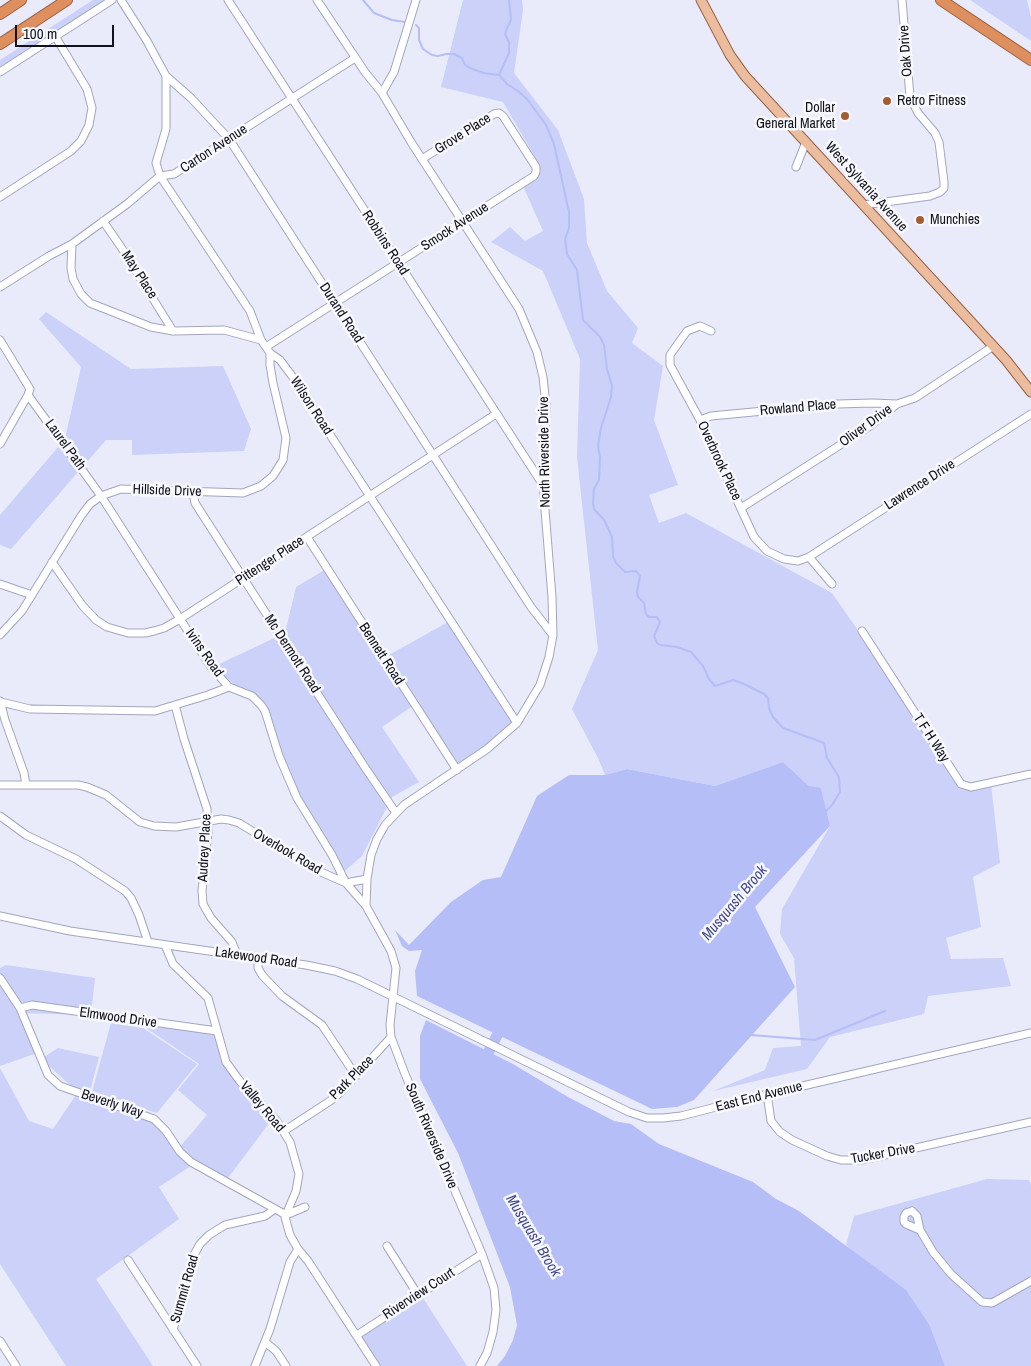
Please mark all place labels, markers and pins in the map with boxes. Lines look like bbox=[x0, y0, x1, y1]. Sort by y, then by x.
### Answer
place label: Retro Fitness bbox=[897, 93, 966, 109]
marker: Retro Fitness bbox=[881, 95, 893, 107]
place label: Dollar General Market bbox=[756, 100, 835, 132]
marker: Dollar General Market bbox=[839, 110, 851, 122]
place label: Munchies bbox=[930, 212, 980, 228]
marker: Munchies bbox=[914, 214, 926, 226]

